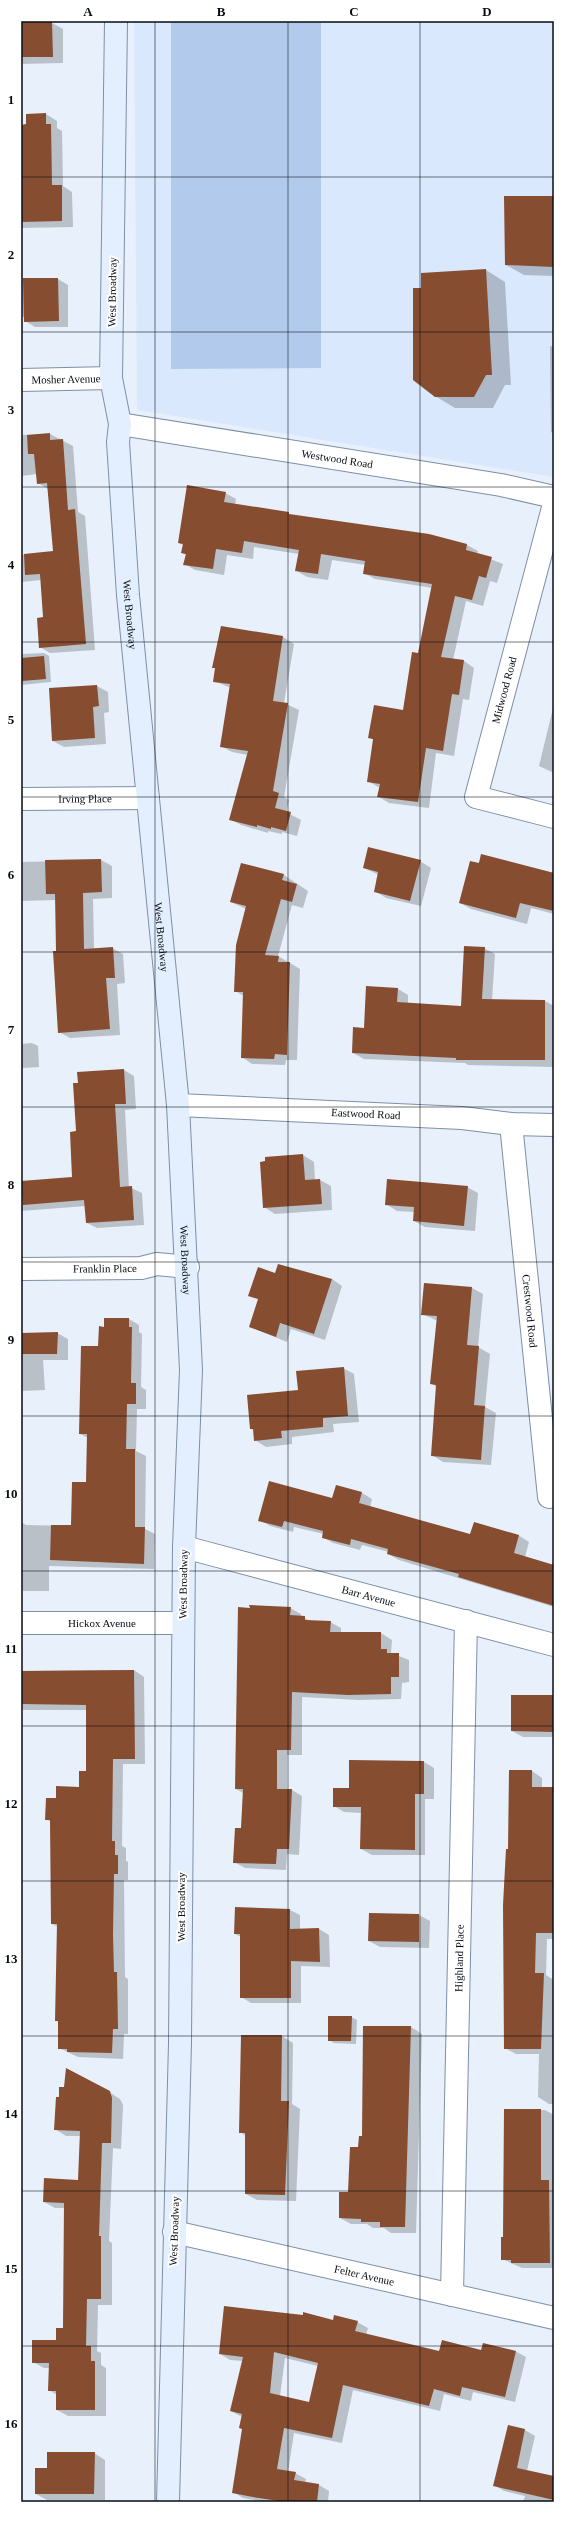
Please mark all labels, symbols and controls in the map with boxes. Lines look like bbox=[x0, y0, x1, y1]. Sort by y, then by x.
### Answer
text: A bbox=[83, 4, 93, 19]
text: B bbox=[217, 4, 226, 19]
text: C bbox=[349, 4, 359, 19]
text: D bbox=[482, 4, 492, 19]
text: 1 bbox=[8, 92, 14, 107]
text: 2 bbox=[8, 247, 14, 262]
street label: West Broadway bbox=[105, 257, 119, 327]
street label: Mosher Avenue bbox=[31, 372, 101, 386]
text: 3 bbox=[8, 402, 15, 417]
street label: Westwood Road bbox=[301, 447, 374, 470]
text: 4 bbox=[8, 557, 15, 572]
street label: West Broadway bbox=[121, 579, 139, 650]
street label: Midwood Road bbox=[489, 655, 519, 725]
text: 5 bbox=[8, 712, 15, 727]
street label: Irving Place bbox=[58, 792, 112, 805]
text: 6 bbox=[8, 867, 15, 882]
street label: West Broadway bbox=[152, 902, 171, 973]
text: 7 bbox=[8, 1022, 15, 1037]
street label: Eastwood Road bbox=[331, 1106, 401, 1121]
text: 8 bbox=[8, 1177, 15, 1192]
street label: West Broadway bbox=[178, 1225, 193, 1296]
street label: Franklin Place bbox=[73, 1262, 137, 1275]
street label: Crestwood Road bbox=[520, 1274, 540, 1349]
text: 9 bbox=[8, 1332, 15, 1347]
text: 10 bbox=[5, 1486, 18, 1501]
street label: West Broadway bbox=[176, 1549, 190, 1619]
street label: Barr Avenue bbox=[340, 1583, 397, 1609]
street label: Hickox Avenue bbox=[68, 1617, 136, 1629]
text: 11 bbox=[5, 1641, 17, 1656]
text: 12 bbox=[5, 1796, 18, 1811]
street label: West Broadway bbox=[175, 1872, 187, 1942]
street label: Highland Place bbox=[452, 1924, 466, 1992]
text: 13 bbox=[5, 1951, 18, 1966]
text: 14 bbox=[5, 2106, 18, 2121]
street label: West Broadway bbox=[167, 2195, 181, 2266]
text: 15 bbox=[5, 2261, 18, 2276]
street label: Felter Avenue bbox=[333, 2262, 396, 2288]
text: 16 bbox=[5, 2416, 18, 2431]

